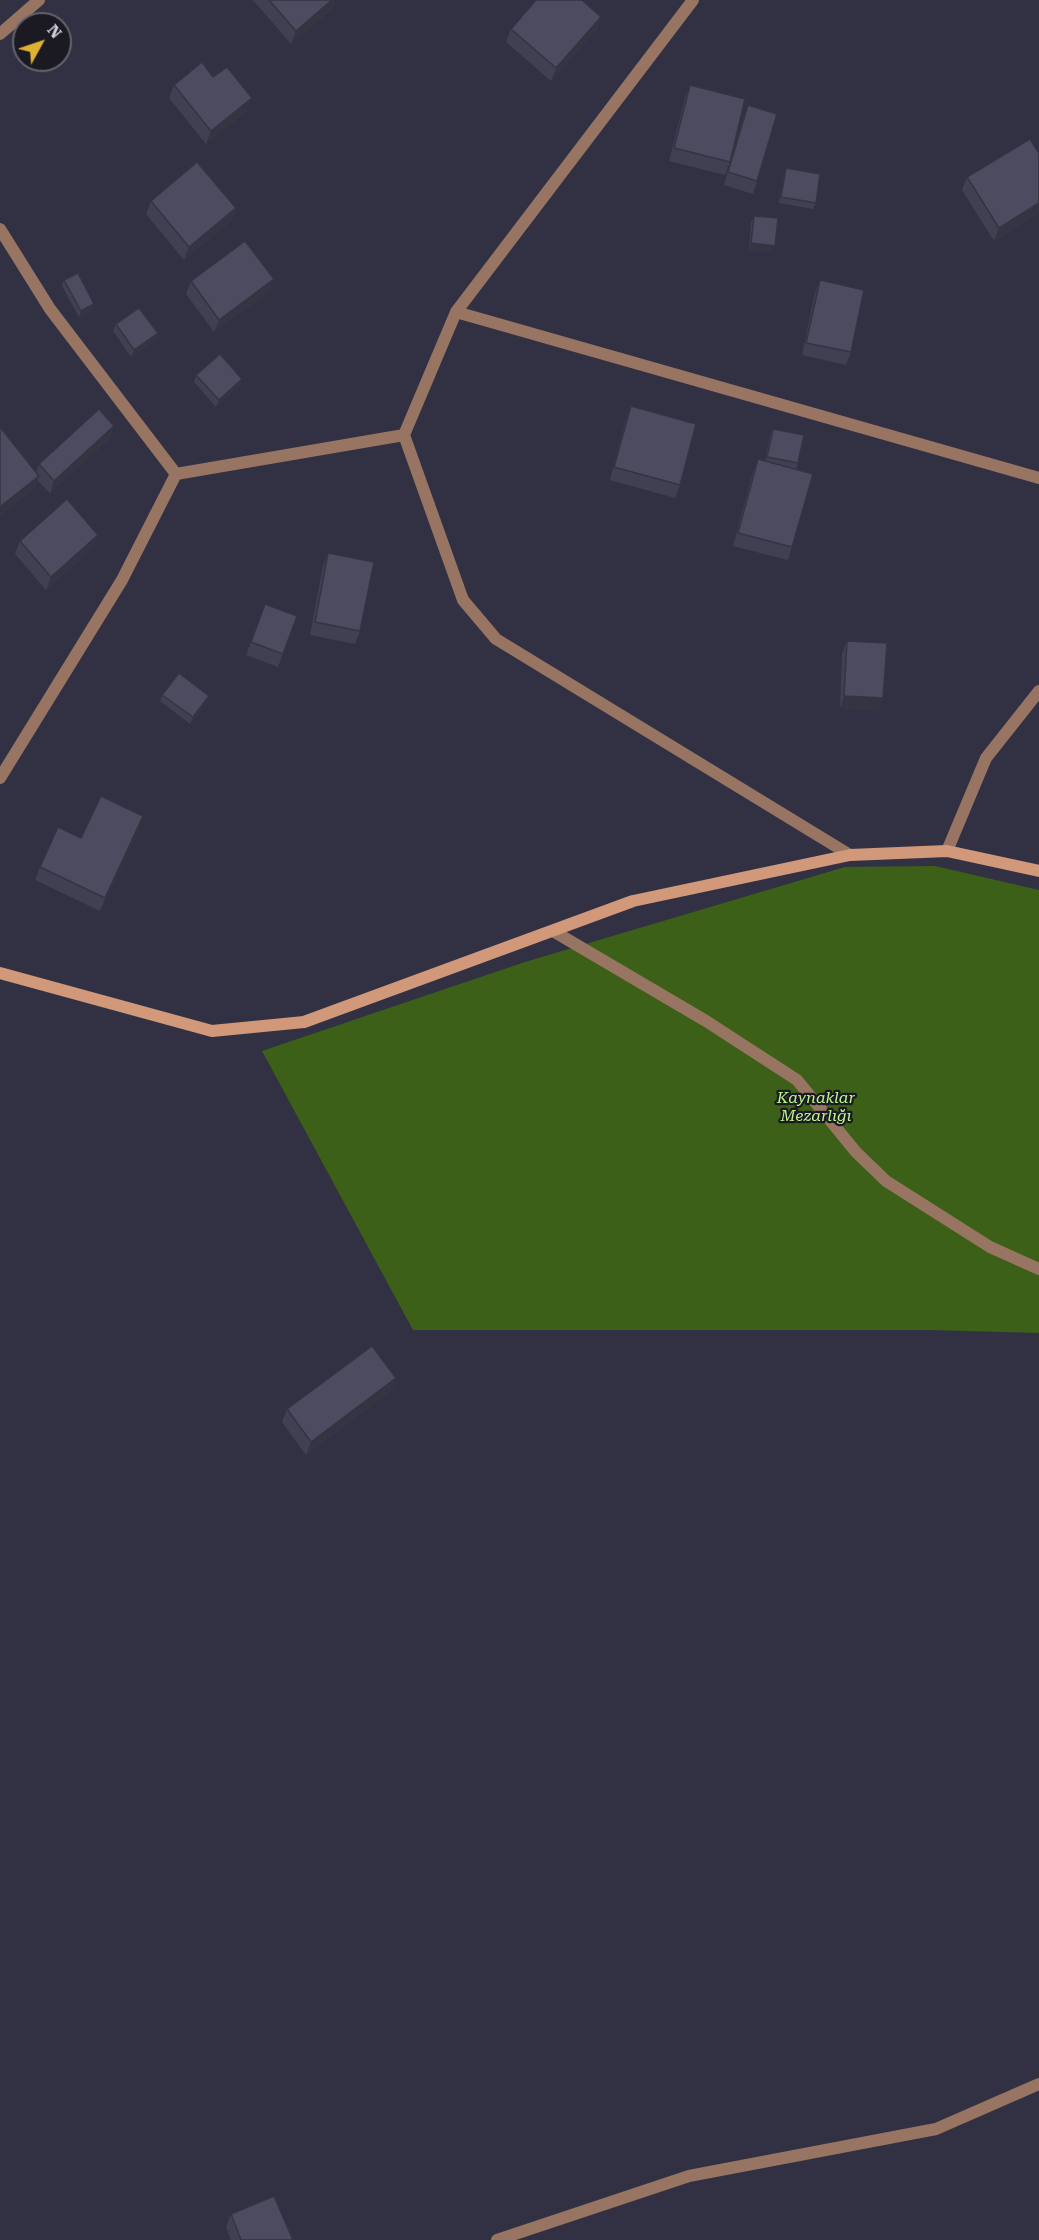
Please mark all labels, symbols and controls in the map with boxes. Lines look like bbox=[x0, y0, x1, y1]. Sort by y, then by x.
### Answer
north arrow bbox=[12, 12, 72, 72]
text: N bbox=[43, 21, 66, 42]
park label: Kaynaklar Mezarlığı bbox=[777, 1088, 855, 1126]

